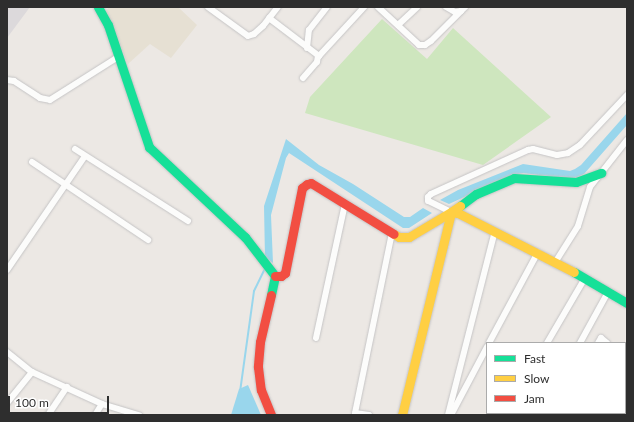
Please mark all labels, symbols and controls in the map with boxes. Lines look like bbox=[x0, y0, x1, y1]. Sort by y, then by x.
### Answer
legend bbox=[486, 342, 626, 414]
text: Fast bbox=[524, 351, 545, 366]
text: Slow bbox=[524, 371, 549, 386]
scale bar bbox=[10, 388, 111, 414]
text: Jam bbox=[524, 391, 545, 406]
text: 100 m bbox=[15, 395, 49, 410]

